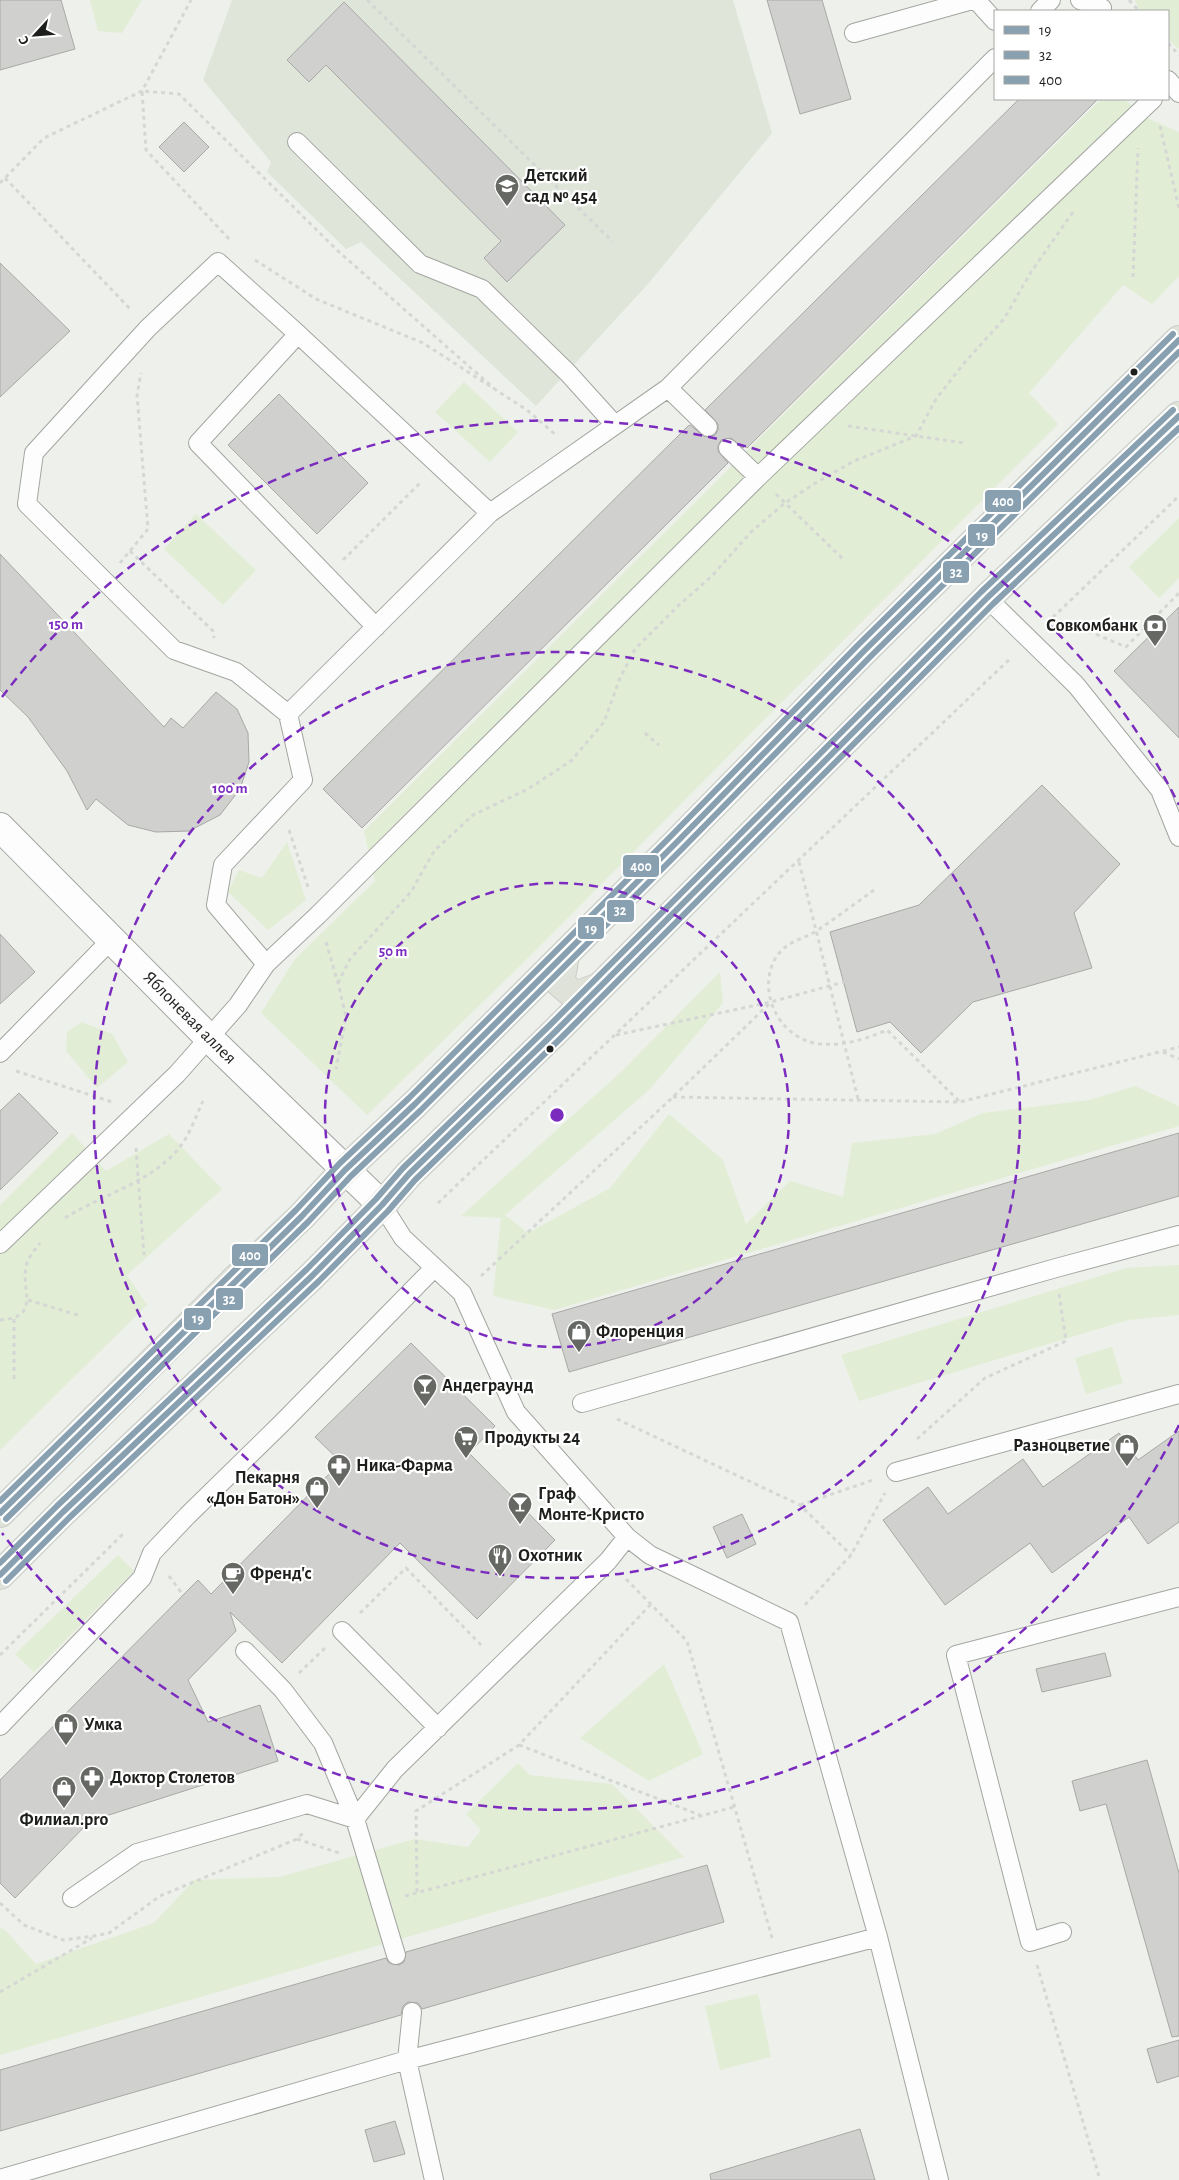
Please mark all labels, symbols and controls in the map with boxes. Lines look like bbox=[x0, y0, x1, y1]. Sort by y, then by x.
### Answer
north arrow bbox=[10, 10, 60, 60]
legend bbox=[994, 10, 1169, 100]
text: 19 bbox=[1039, 23, 1051, 38]
text: С bbox=[16, 33, 32, 47]
text: 32 bbox=[1039, 48, 1052, 63]
text: 400 bbox=[1039, 73, 1062, 88]
place label: Детский сад № 454 bbox=[524, 167, 597, 206]
school or university icon: Детский сад № 454 bbox=[494, 173, 520, 207]
unlabelled marker bbox=[1129, 367, 1139, 377]
line badge: 400 bbox=[984, 489, 1022, 513]
text: 400 bbox=[992, 495, 1014, 509]
line badge: 19 bbox=[967, 523, 996, 547]
text: 19 bbox=[976, 529, 988, 543]
line badge: 32 bbox=[942, 560, 970, 584]
text: 32 bbox=[950, 566, 963, 580]
bank icon: Совкомбанк bbox=[1142, 613, 1168, 647]
text: 150 m bbox=[49, 617, 83, 632]
place label: Совкомбанк bbox=[1046, 617, 1138, 635]
text: 100 m bbox=[212, 781, 248, 796]
line badge: 400 bbox=[622, 854, 660, 878]
text: 400 bbox=[630, 860, 652, 874]
line badge: 32 bbox=[606, 899, 635, 923]
text: 32 bbox=[614, 904, 627, 918]
line badge: 19 bbox=[577, 916, 605, 940]
text: 19 bbox=[585, 922, 597, 936]
text: 50 m bbox=[379, 944, 407, 959]
street label: Яблоневая аллея bbox=[140, 968, 239, 1068]
unlabelled marker bbox=[545, 1044, 555, 1054]
centre of rings bbox=[548, 1106, 566, 1124]
line badge: 400 bbox=[231, 1243, 269, 1267]
text: 400 bbox=[239, 1249, 261, 1263]
line badge: 32 bbox=[215, 1287, 244, 1311]
text: 32 bbox=[223, 1293, 236, 1307]
line badge: 19 bbox=[183, 1307, 212, 1331]
text: 19 bbox=[192, 1312, 204, 1326]
shop icon: Флоренция bbox=[566, 1319, 592, 1353]
place label: Флоренция bbox=[596, 1323, 684, 1341]
bar icon: Андеграунд bbox=[412, 1373, 438, 1407]
place label: Андеграунд bbox=[442, 1377, 534, 1395]
supermarket icon: Продукты 24 bbox=[453, 1425, 479, 1459]
place label: Продукты 24 bbox=[484, 1429, 580, 1447]
shop icon: Разноцветие bbox=[1114, 1433, 1140, 1467]
place label: Разноцветие bbox=[1013, 1437, 1110, 1455]
pharmacy icon: Ника-Фарма bbox=[326, 1453, 352, 1487]
place label: Ника-Фарма bbox=[356, 1457, 453, 1475]
place label: Пекарня «Дон Батон» bbox=[206, 1469, 300, 1508]
shop icon: Пекарня «Дон Батон» bbox=[304, 1475, 330, 1509]
place label: Граф Монте-Кристо bbox=[538, 1485, 644, 1524]
bar icon: Граф Монте-Кристо bbox=[507, 1491, 533, 1525]
restaurant icon: Охотник bbox=[487, 1543, 513, 1577]
place label: Охотник bbox=[518, 1547, 583, 1565]
cafe icon: Френд'с bbox=[220, 1561, 246, 1595]
place label: Френд'с bbox=[250, 1565, 312, 1583]
shop icon: Умка bbox=[53, 1712, 79, 1746]
place label: Умка bbox=[84, 1716, 123, 1734]
pharmacy icon: Доктор Столетов bbox=[79, 1765, 105, 1799]
place label: Доктор Столетов bbox=[110, 1769, 235, 1787]
shop icon: Филиал.pro bbox=[51, 1775, 77, 1809]
place label: Филиал.pro bbox=[19, 1811, 109, 1829]

